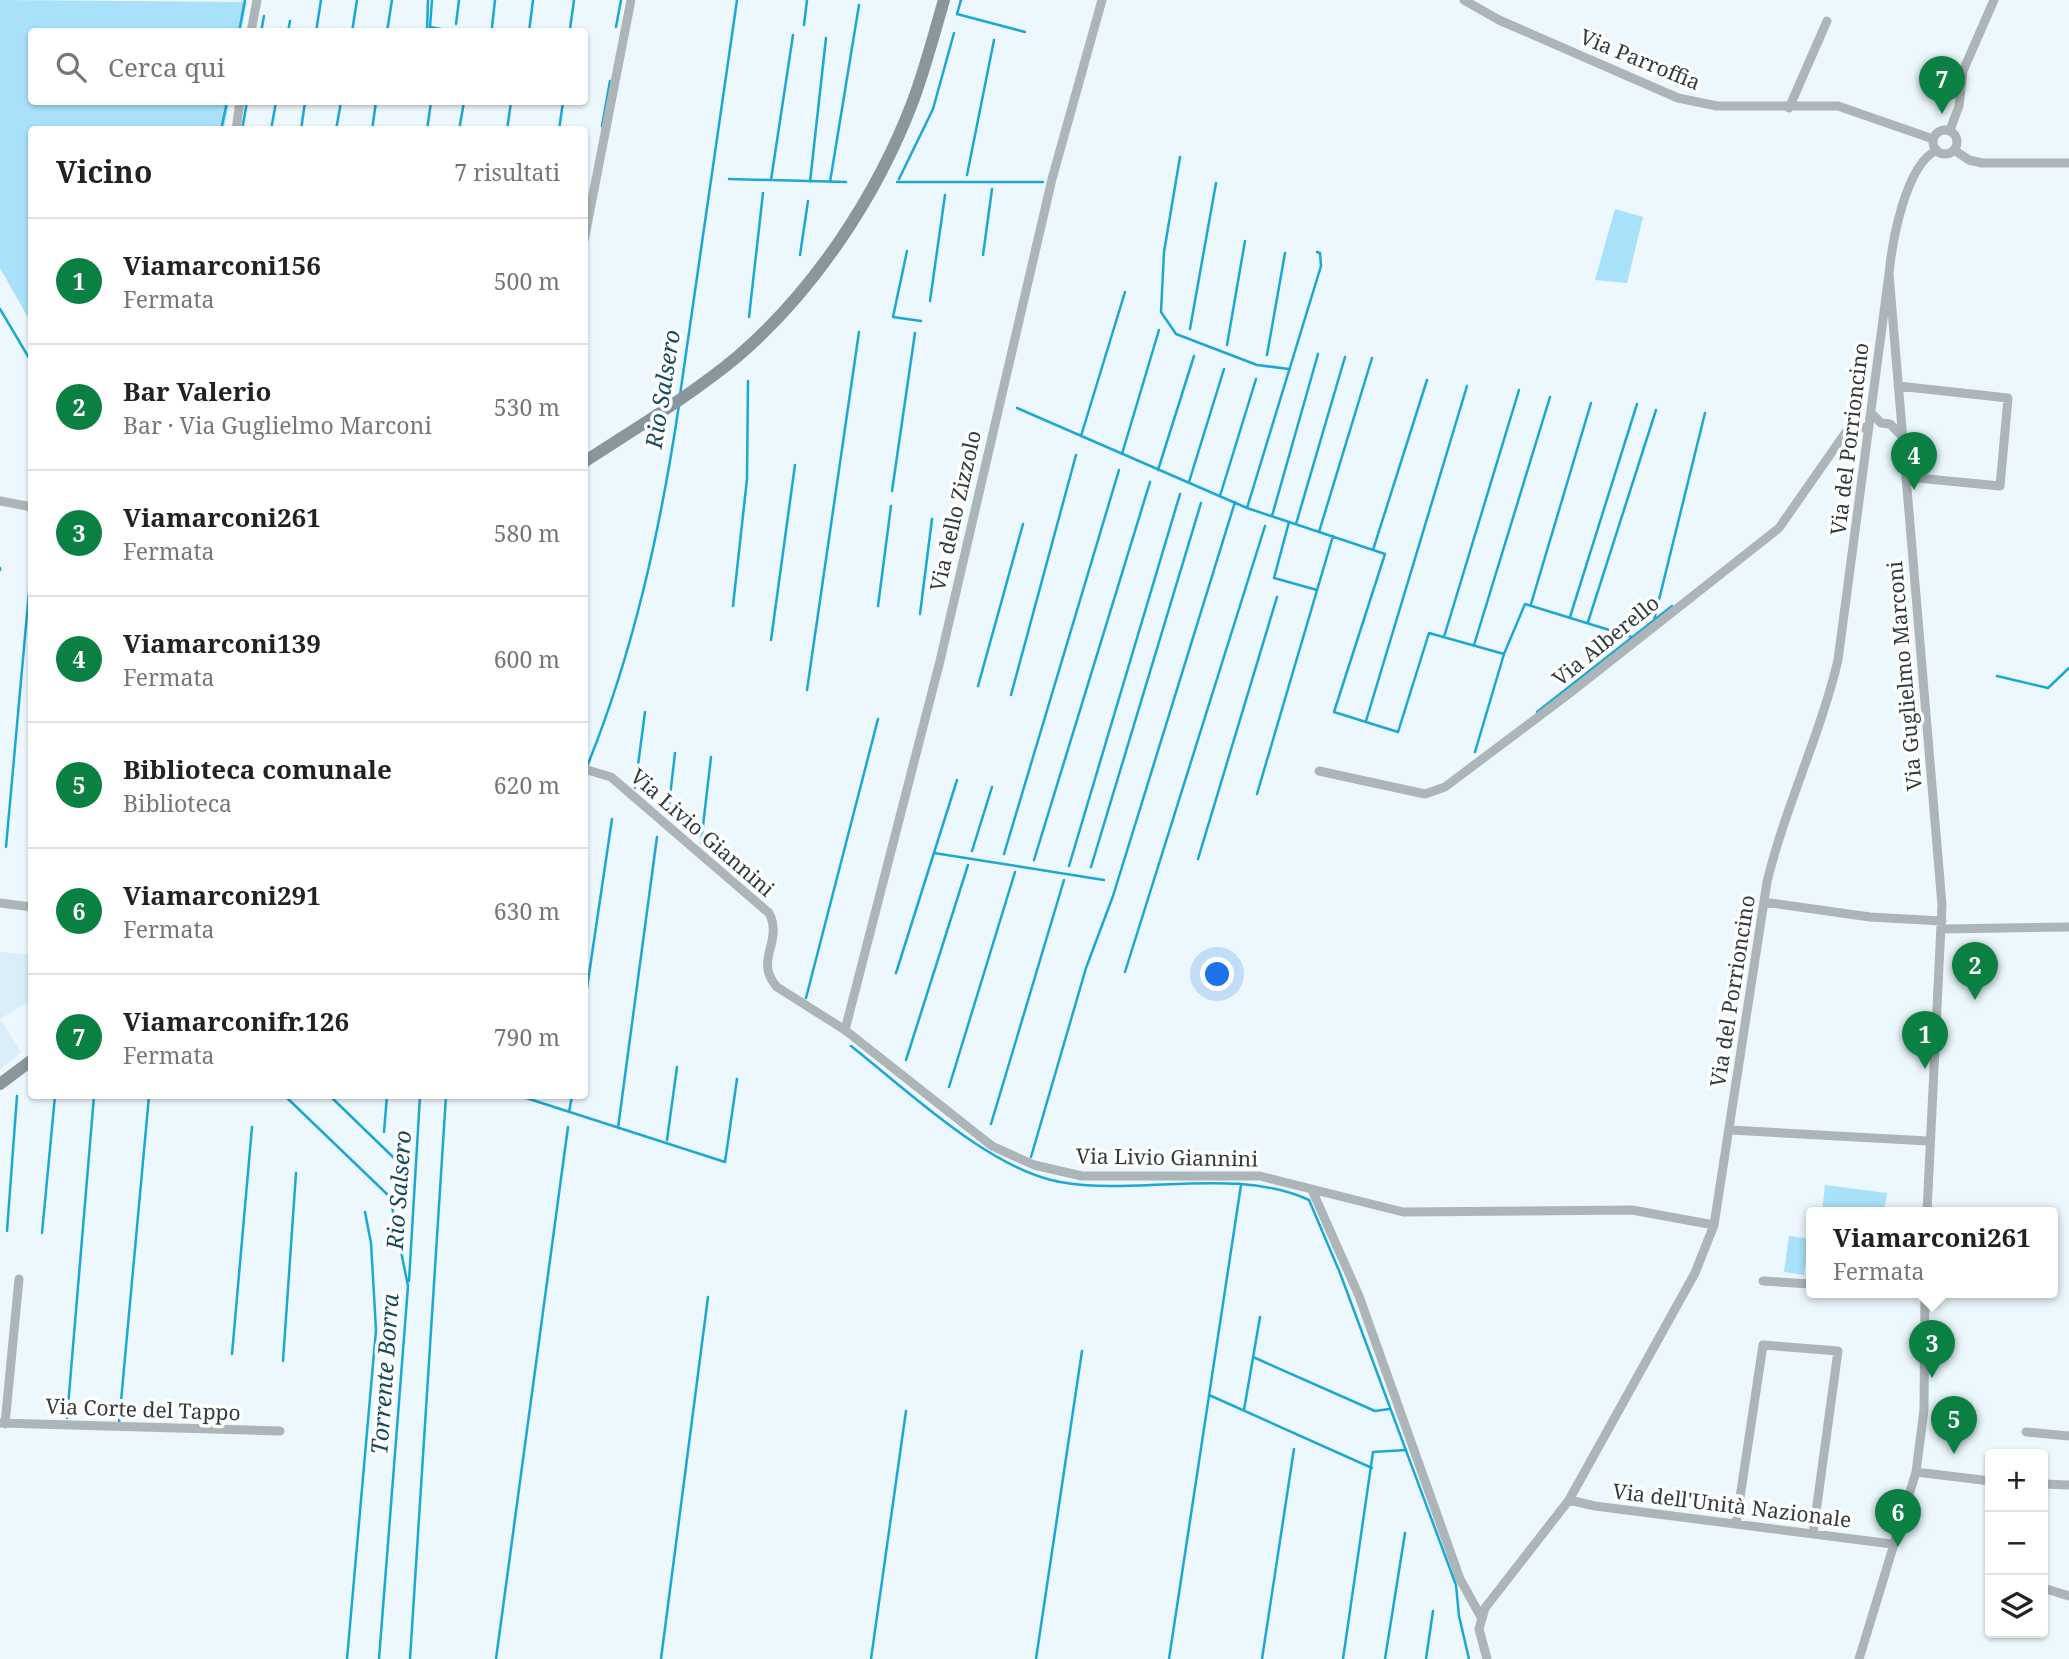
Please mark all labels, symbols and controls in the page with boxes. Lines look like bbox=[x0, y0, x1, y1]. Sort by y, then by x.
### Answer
street label: Via Parroffia bbox=[1576, 22, 1705, 96]
search box bbox=[28, 28, 588, 105]
icon: search bbox=[52, 48, 90, 86]
text: Cerca qui bbox=[108, 49, 225, 85]
pin: 7 bbox=[1919, 56, 1965, 114]
text: Vicino bbox=[56, 151, 152, 192]
text: 7 risultati bbox=[454, 156, 560, 188]
text: Viamarconi156 bbox=[123, 247, 321, 283]
text: 1 bbox=[73, 265, 86, 297]
text: 500 m bbox=[494, 265, 560, 297]
text: Fermata bbox=[123, 283, 215, 315]
water label: Rio Salsero bbox=[637, 327, 687, 451]
street label: Via del Porrioncino bbox=[1823, 341, 1875, 537]
text: Bar Valerio bbox=[123, 373, 271, 409]
text: 2 bbox=[73, 391, 86, 423]
text: 530 m bbox=[494, 391, 560, 423]
text: Bar · Via Guglielmo Marconi bbox=[123, 409, 432, 441]
street label: Via dello Zizzolo bbox=[923, 428, 987, 594]
pin: 4 bbox=[1891, 432, 1937, 490]
text: Viamarconi261 bbox=[123, 499, 321, 535]
text: 3 bbox=[73, 517, 86, 549]
text: 580 m bbox=[494, 517, 560, 549]
text: Fermata bbox=[123, 535, 215, 567]
street label: Via Guglielmo Marconi bbox=[1880, 560, 1928, 792]
street label: Via Alberello bbox=[1546, 588, 1665, 692]
text: Viamarconi139 bbox=[123, 625, 321, 661]
text: 4 bbox=[73, 643, 86, 675]
text: 600 m bbox=[494, 643, 560, 675]
text: Fermata bbox=[123, 661, 215, 693]
text: Biblioteca comunale bbox=[123, 751, 392, 787]
street label: Via Livio Giannini bbox=[625, 762, 781, 903]
text: 5 bbox=[73, 769, 86, 801]
text: 620 m bbox=[494, 769, 560, 801]
text: Biblioteca bbox=[123, 787, 232, 819]
text: Viamarconi291 bbox=[123, 877, 321, 913]
street label: Via del Porrioncino bbox=[1703, 893, 1761, 1089]
text: 6 bbox=[73, 895, 86, 927]
text: 630 m bbox=[494, 895, 560, 927]
text: Fermata bbox=[123, 913, 215, 945]
pin: 2 bbox=[1952, 942, 1998, 1000]
your location bbox=[1200, 957, 1234, 991]
text: Viamarconifr.126 bbox=[123, 1003, 349, 1039]
pin: 1 bbox=[1902, 1011, 1948, 1069]
text: 7 bbox=[73, 1021, 86, 1053]
text: 790 m bbox=[494, 1021, 560, 1053]
text: Fermata bbox=[123, 1039, 215, 1071]
water label: Rio Salsero bbox=[378, 1129, 418, 1252]
street label: Via Livio Giannini bbox=[1076, 1141, 1259, 1173]
popup bbox=[1806, 1207, 2058, 1298]
text: Viamarconi261 bbox=[1833, 1219, 2031, 1255]
text: Fermata bbox=[1833, 1255, 1925, 1287]
water label: Torrente Borra bbox=[362, 1292, 406, 1455]
pin: 3 bbox=[1909, 1320, 1955, 1378]
street label: Via Corte del Tappo bbox=[45, 1392, 241, 1426]
pin: 5 bbox=[1931, 1396, 1977, 1454]
map controls bbox=[1985, 1449, 2048, 1638]
button: + bbox=[1985, 1449, 2048, 1512]
street label: Via dell'Unità Nazionale bbox=[1611, 1476, 1853, 1534]
pin: 6 bbox=[1875, 1489, 1921, 1547]
button: − bbox=[1985, 1512, 2048, 1575]
button: layers bbox=[1985, 1575, 2048, 1638]

